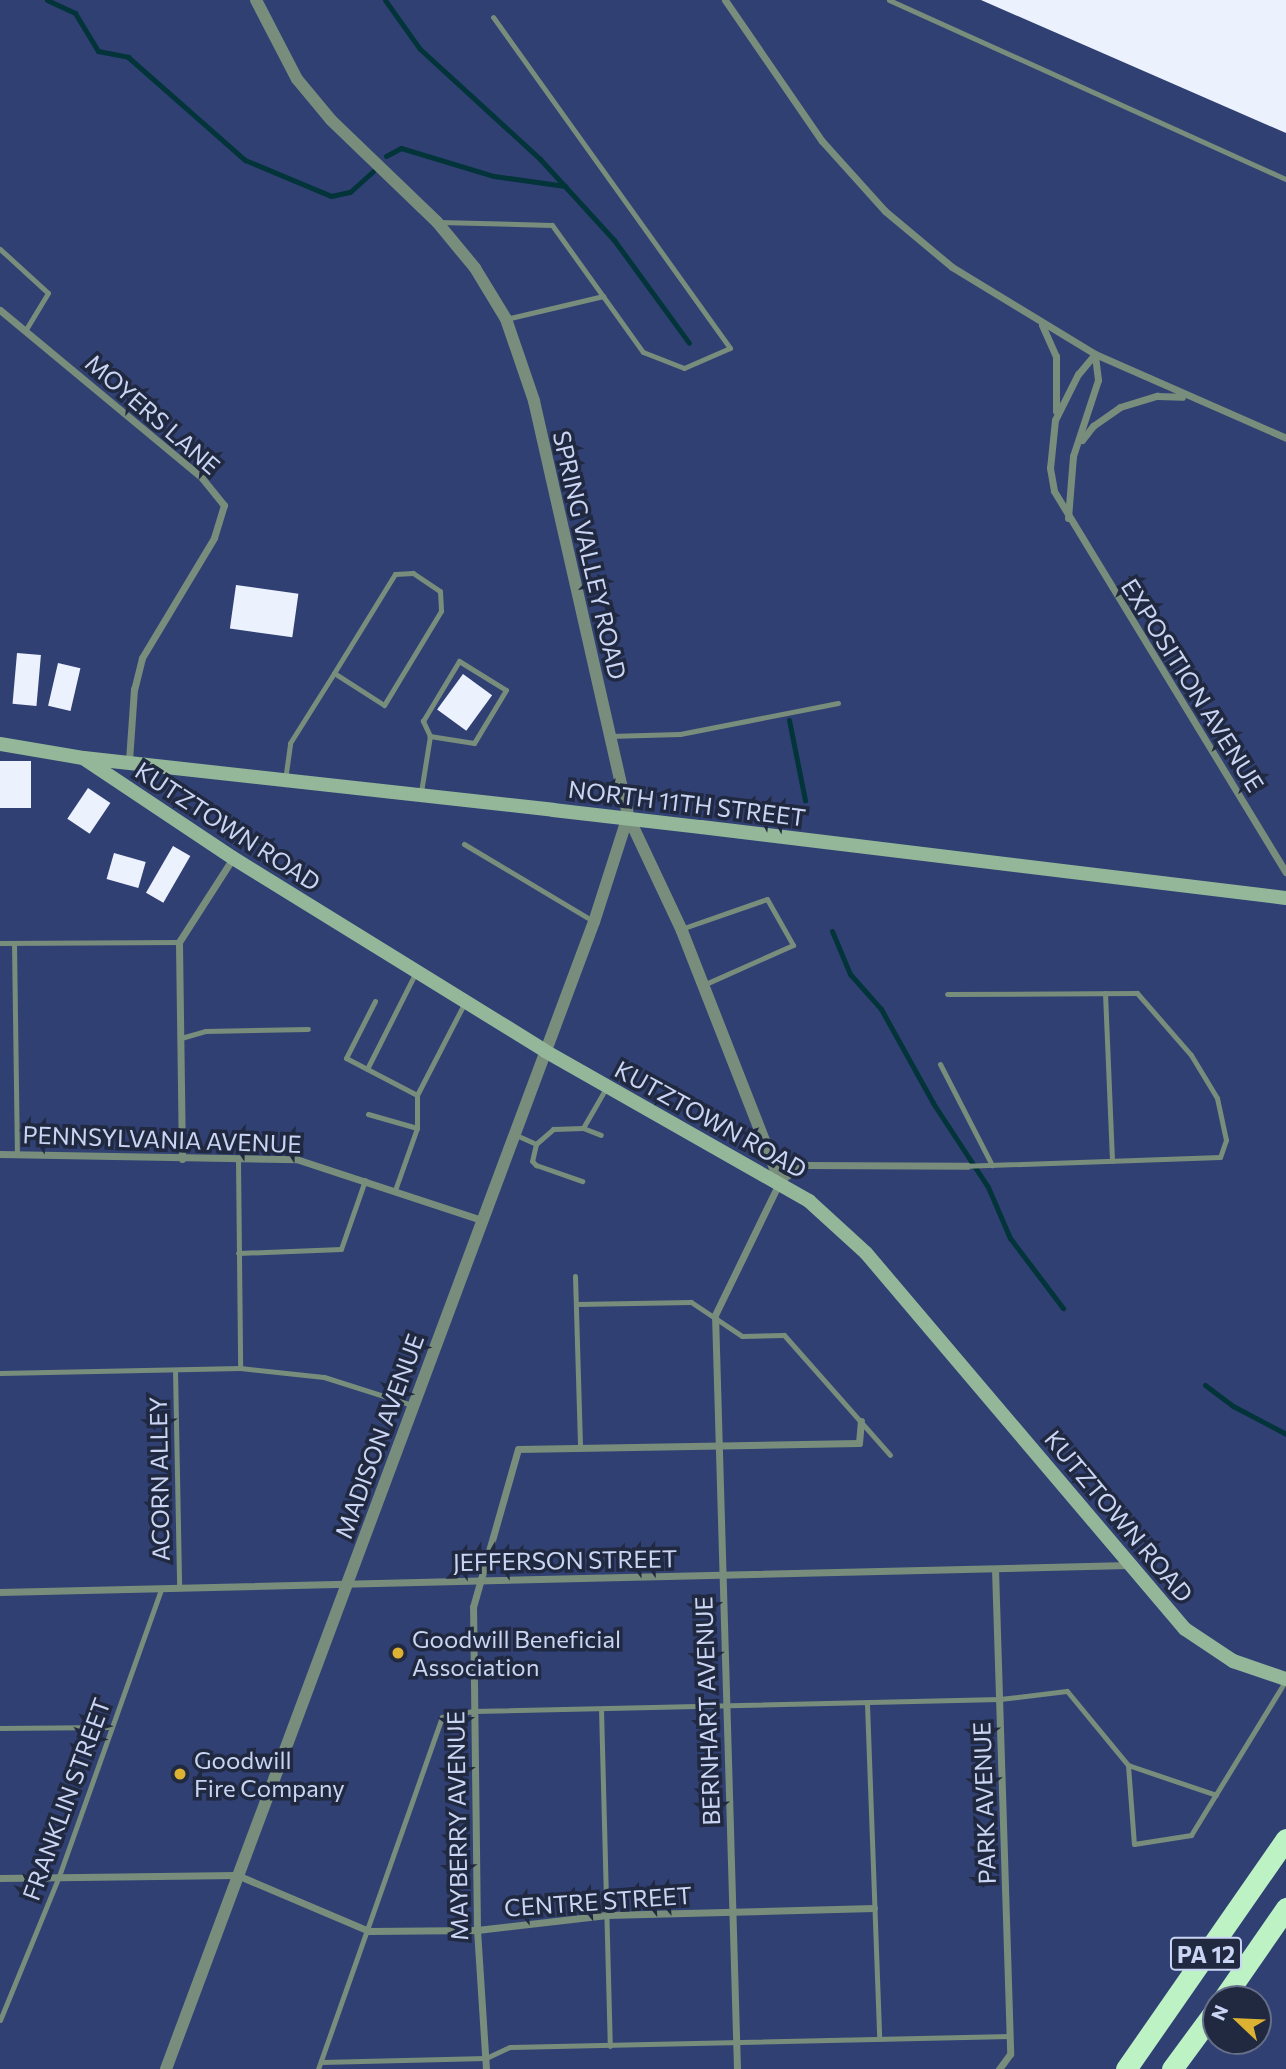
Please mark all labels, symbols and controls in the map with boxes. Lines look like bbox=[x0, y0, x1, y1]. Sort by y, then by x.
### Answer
street label: MOYERS LANE bbox=[80, 348, 226, 480]
street label: SPRING VALLEY ROAD bbox=[547, 428, 633, 682]
street label: EXPOSITION AVENUE bbox=[1116, 573, 1270, 797]
street label: KUTZTOWN ROAD bbox=[130, 755, 326, 897]
street label: NORTH 11TH STREET bbox=[567, 774, 807, 832]
street label: KUTZTOWN ROAD bbox=[610, 1054, 812, 1184]
street label: PENNSYLVANIA AVENUE bbox=[22, 1120, 302, 1158]
street label: MADISON AVENUE bbox=[329, 1330, 429, 1542]
street label: ACORN ALLEY bbox=[143, 1396, 175, 1562]
street label: KUTZTOWN ROAD bbox=[1039, 1424, 1199, 1608]
street label: JEFFERSON STREET bbox=[452, 1544, 678, 1576]
street label: BERNHART AVENUE bbox=[689, 1596, 725, 1826]
place label: Goodwill Beneficial Association bbox=[412, 1625, 621, 1681]
marker: Goodwill Beneficial Association bbox=[390, 1645, 406, 1661]
street label: FRANKLIN STREET bbox=[16, 1694, 116, 1904]
street label: MAYBERRY AVENUE bbox=[441, 1711, 473, 1941]
street label: PARK AVENUE bbox=[967, 1721, 1001, 1885]
place label: Goodwill Fire Company bbox=[194, 1746, 345, 1802]
marker: Goodwill Fire Company bbox=[172, 1766, 188, 1782]
street label: CENTRE STREET bbox=[503, 1880, 693, 1922]
road number: PA 12 bbox=[1169, 1935, 1243, 1974]
north arrow bbox=[1202, 1985, 1272, 2055]
text: N bbox=[1206, 2001, 1232, 2023]

